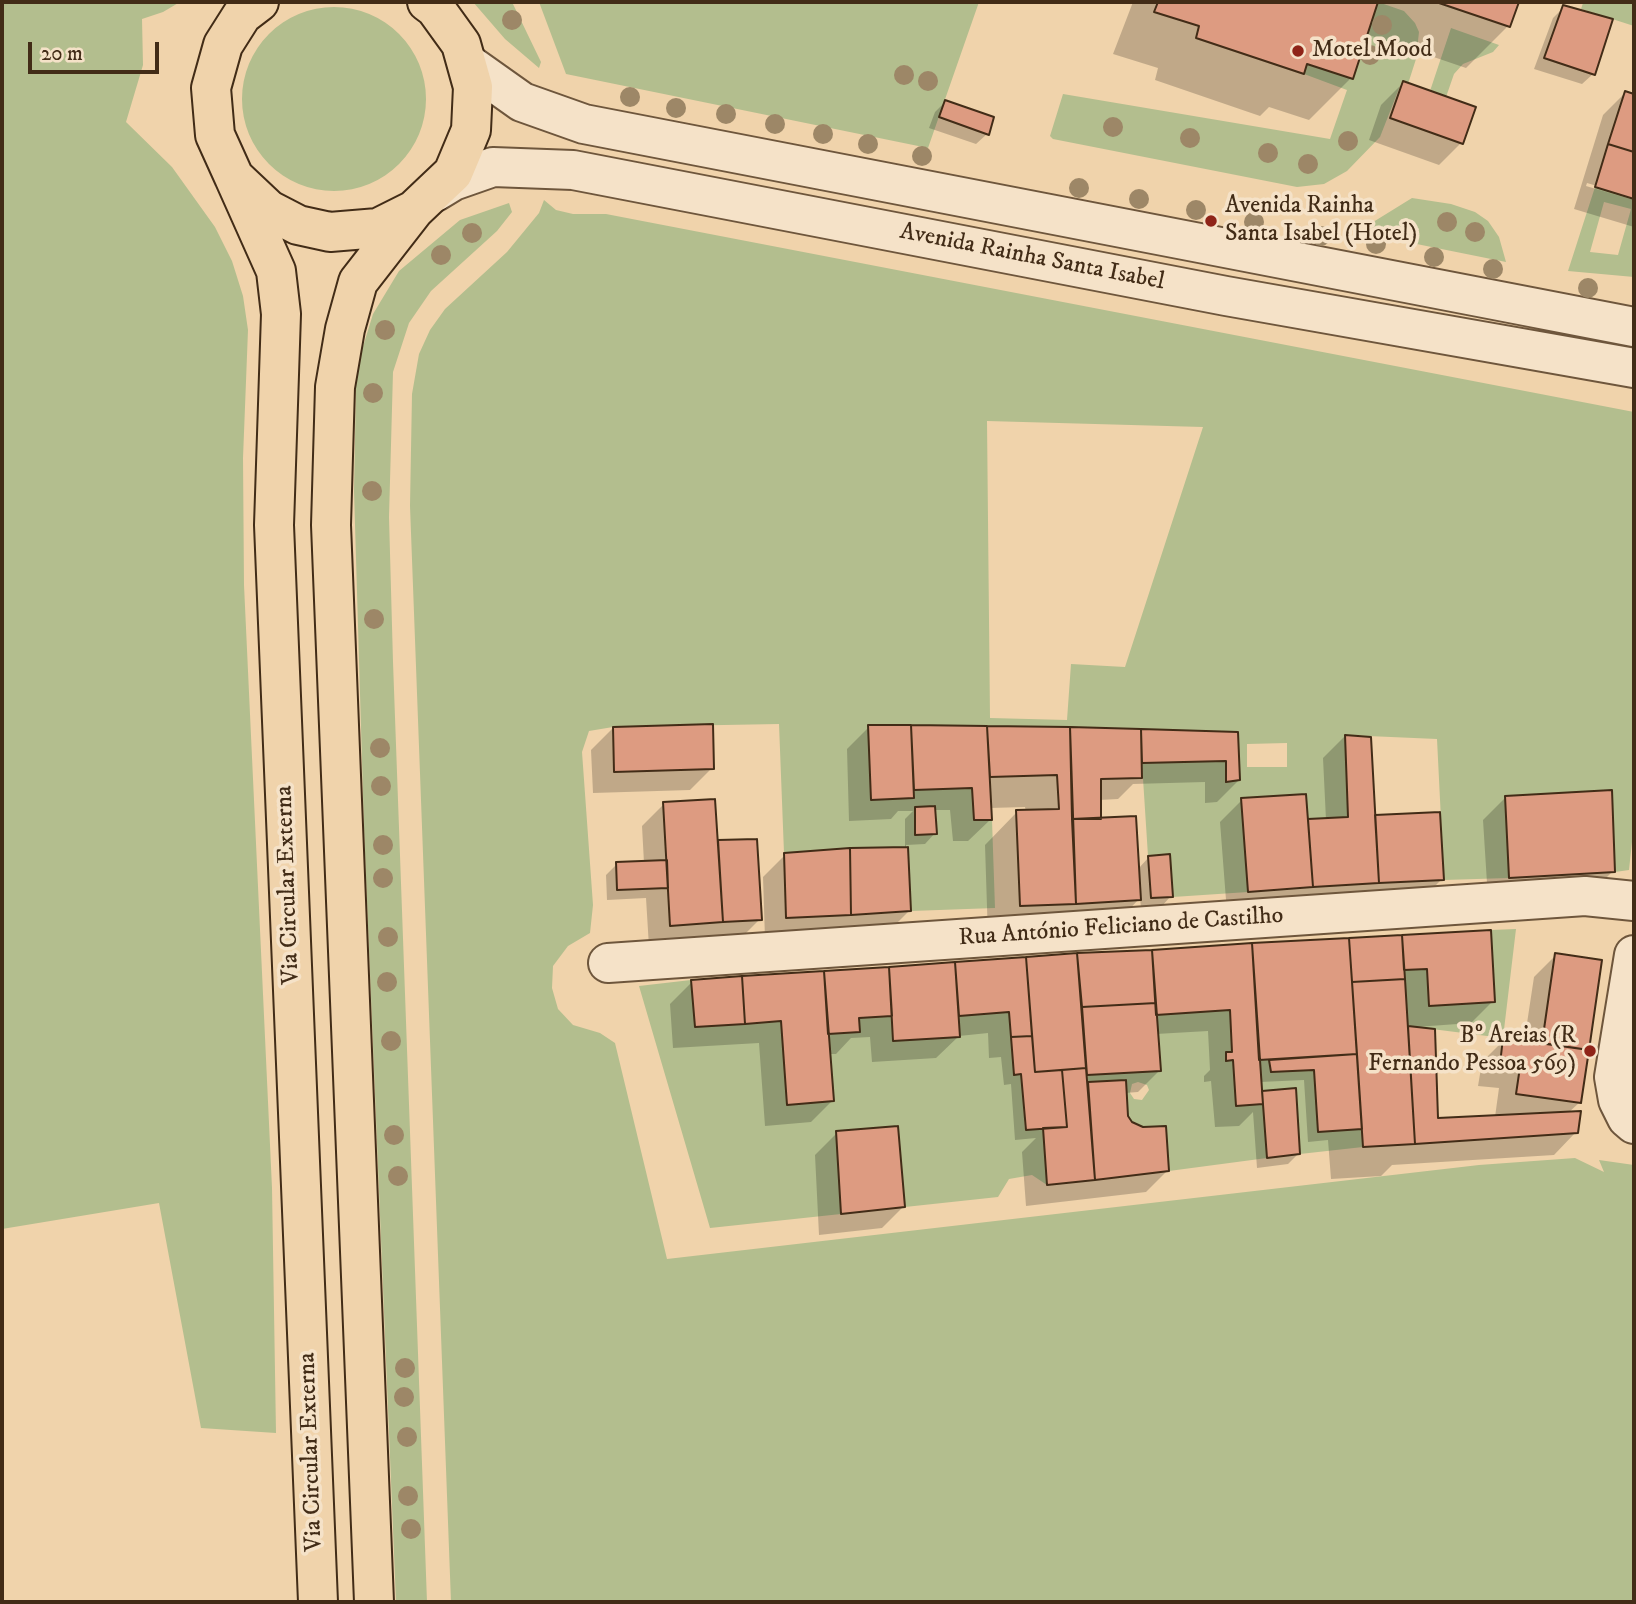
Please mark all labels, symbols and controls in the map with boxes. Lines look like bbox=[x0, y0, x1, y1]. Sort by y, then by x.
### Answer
scale bar bbox=[32, 28, 163, 72]
place label: Motel Mood bbox=[1312, 37, 1432, 65]
text: 20 m bbox=[41, 41, 83, 67]
marker: Motel Mood bbox=[1290, 43, 1306, 59]
place label: Avenida Rainha Santa Isabel (Hotel) bbox=[1225, 193, 1417, 249]
marker: Avenida Rainha Santa Isabel (Hotel) bbox=[1203, 213, 1219, 229]
street label: Avenida Rainha Santa Isabel bbox=[897, 218, 1167, 298]
street label: Via Circular Externa bbox=[271, 785, 307, 985]
street label: Rua António Feliciano de Castilho bbox=[958, 902, 1284, 954]
place label: Bº Areias (R Fernando Pessoa 569) bbox=[1368, 1023, 1576, 1079]
marker: Bº Areias (R Fernando Pessoa 569) bbox=[1582, 1043, 1598, 1059]
street label: Via Circular Externa bbox=[294, 1352, 330, 1552]

